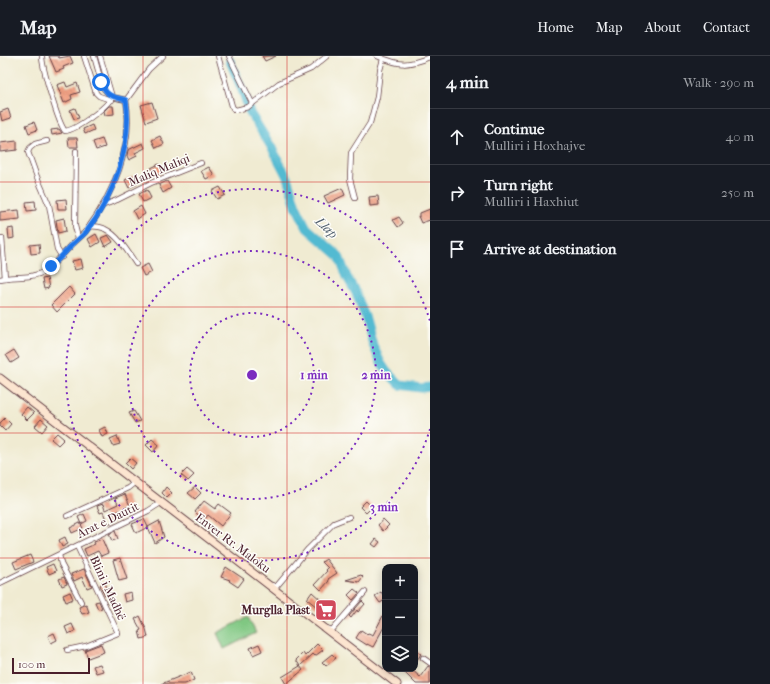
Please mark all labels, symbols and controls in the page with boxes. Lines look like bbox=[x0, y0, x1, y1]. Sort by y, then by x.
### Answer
text: Map bbox=[20, 17, 56, 39]
text: Home bbox=[537, 19, 574, 36]
text: Map bbox=[596, 19, 623, 36]
text: About bbox=[645, 19, 681, 36]
text: Contact bbox=[703, 19, 750, 36]
text: 4 min bbox=[446, 72, 489, 92]
route start bbox=[92, 73, 110, 91]
text: Walk · 290 m bbox=[683, 75, 754, 90]
text: Continue bbox=[484, 120, 544, 138]
icon: ahead bbox=[446, 126, 468, 148]
text: 40 m bbox=[726, 129, 754, 144]
text: Mulliri i Hoxhajve bbox=[484, 138, 585, 153]
street label: Maliq Maliqi bbox=[126, 151, 192, 189]
text: Turn right bbox=[484, 176, 553, 194]
icon: right bbox=[446, 182, 468, 204]
text: 250 m bbox=[721, 185, 754, 200]
text: Mulliri i Haxhiut bbox=[484, 194, 579, 209]
water label: Llap bbox=[312, 213, 341, 241]
icon: arrive bbox=[446, 238, 468, 260]
text: Arrive at destination bbox=[484, 240, 616, 258]
route end bbox=[42, 257, 60, 275]
centre of rings bbox=[245, 368, 259, 382]
text: 1 min bbox=[300, 368, 329, 382]
text: 2 min bbox=[361, 368, 392, 382]
street label: Arat e Dautit bbox=[74, 499, 142, 541]
text: 3 min bbox=[370, 500, 399, 515]
street label: Enver Rr. Maloku bbox=[193, 510, 274, 576]
street label: Blini i Madhë bbox=[87, 554, 129, 623]
map controls bbox=[382, 564, 418, 672]
button: + bbox=[382, 564, 418, 600]
supermarket icon: Murglla Plast bbox=[313, 597, 339, 623]
button: − bbox=[382, 600, 418, 636]
place label: Murglla Plast bbox=[240, 603, 311, 618]
button: layers bbox=[382, 636, 418, 672]
scale bar bbox=[12, 656, 90, 675]
text: 100 m bbox=[18, 658, 46, 671]

